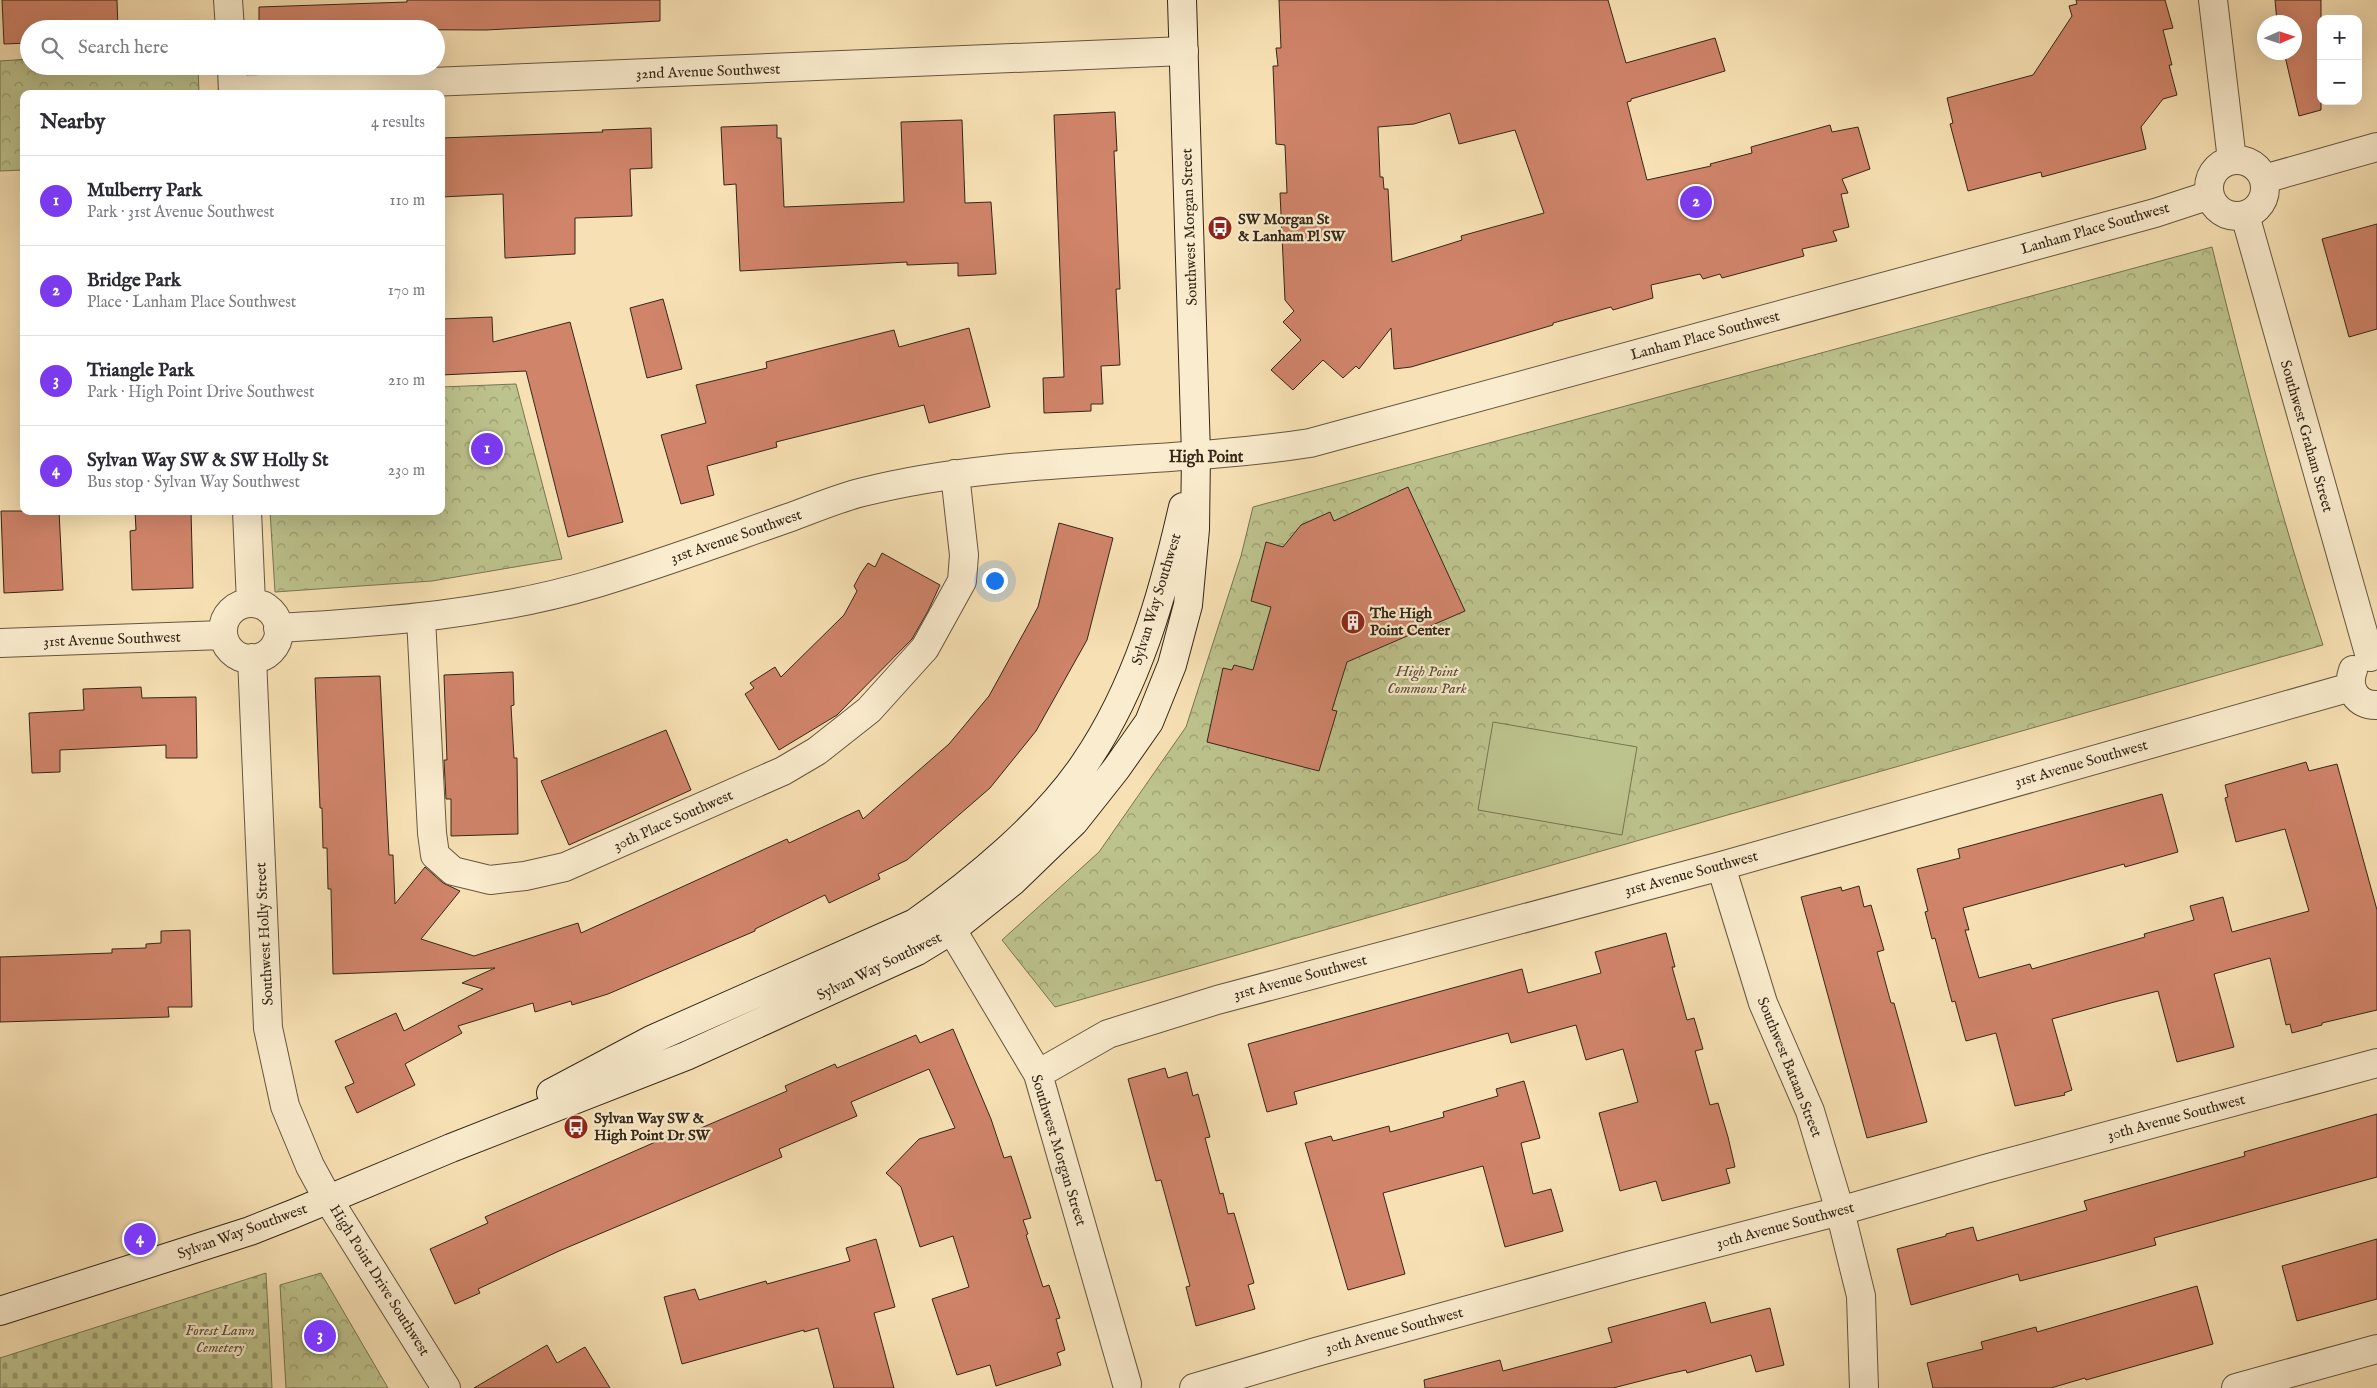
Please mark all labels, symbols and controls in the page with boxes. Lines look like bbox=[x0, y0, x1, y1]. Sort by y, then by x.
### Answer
north arrow bbox=[2257, 15, 2302, 60]
map controls bbox=[2317, 15, 2362, 105]
button: + bbox=[2317, 15, 2362, 60]
search box bbox=[20, 20, 445, 75]
icon: search bbox=[38, 34, 66, 62]
text: Search here bbox=[78, 36, 169, 60]
street label: 32nd Avenue Southwest bbox=[635, 59, 781, 84]
button: − bbox=[2317, 60, 2362, 105]
text: Nearby bbox=[40, 109, 105, 136]
text: 4 results bbox=[371, 113, 425, 133]
street label: Southwest Morgan Street bbox=[1177, 148, 1202, 306]
text: Mulberry Park bbox=[87, 179, 202, 203]
pin: 2 bbox=[1680, 183, 1712, 221]
text: 1 bbox=[53, 191, 59, 211]
text: 110 m bbox=[389, 191, 425, 211]
street label: Lanham Place Southwest bbox=[2019, 198, 2172, 259]
text: Park · 31st Avenue Southwest bbox=[87, 203, 275, 223]
place label: SW Morgan St & Lanham Pl SW bbox=[1238, 210, 1347, 246]
bus stop icon: SW Morgan St & Lanham Pl SW bbox=[1207, 215, 1233, 241]
text: Bridge Park bbox=[87, 269, 181, 293]
text: 2 bbox=[52, 281, 60, 301]
text: 170 m bbox=[388, 281, 425, 301]
text: Place · Lanham Place Southwest bbox=[87, 293, 296, 313]
street label: Lanham Place Southwest bbox=[1628, 306, 1782, 365]
street label: Southwest Graham Street bbox=[2276, 358, 2337, 514]
text: Triangle Park bbox=[87, 359, 194, 383]
text: 3 bbox=[53, 371, 59, 391]
text: 210 m bbox=[388, 371, 425, 391]
text: Park · High Point Drive Southwest bbox=[87, 383, 314, 403]
pin: 1 bbox=[471, 430, 503, 468]
district label: High Point bbox=[1169, 448, 1244, 468]
text: Sylvan Way SW & SW Holly St bbox=[87, 449, 329, 473]
text: 4 bbox=[52, 461, 60, 481]
text: 230 m bbox=[388, 461, 425, 481]
text: Bus stop · Sylvan Way Southwest bbox=[87, 473, 300, 493]
street label: 31st Avenue Southwest bbox=[668, 505, 804, 568]
street label: Sylvan Way Southwest bbox=[1127, 531, 1186, 667]
your location bbox=[982, 568, 1008, 594]
place label: The High Point Center bbox=[1369, 604, 1450, 640]
building icon: The High Point Center bbox=[1340, 609, 1366, 635]
street label: 31st Avenue Southwest bbox=[43, 628, 181, 651]
park label: High Point Commons Park bbox=[1387, 662, 1467, 698]
street label: 31st Avenue Southwest bbox=[2012, 735, 2150, 792]
street label: 30th Place Southwest bbox=[611, 786, 736, 855]
street label: 31st Avenue Southwest bbox=[1622, 847, 1760, 900]
street label: Southwest Holly Street bbox=[251, 862, 278, 1006]
street label: Sylvan Way Southwest bbox=[814, 928, 945, 1005]
street label: 31st Avenue Southwest bbox=[1231, 951, 1369, 1004]
street label: Southwest Bataan Street bbox=[1753, 994, 1826, 1140]
street label: Southwest Morgan Street bbox=[1026, 1072, 1091, 1228]
street label: 30th Avenue Southwest bbox=[2105, 1090, 2247, 1145]
place label: Sylvan Way SW & High Point Dr SW bbox=[594, 1109, 712, 1145]
bus stop icon: Sylvan Way SW & High Point Dr SW bbox=[563, 1114, 589, 1140]
street label: 30th Avenue Southwest bbox=[1714, 1198, 1856, 1253]
street label: Sylvan Way Southwest bbox=[175, 1199, 310, 1264]
street label: High Point Drive Southwest bbox=[325, 1201, 434, 1359]
pin: 4 bbox=[124, 1220, 156, 1258]
street label: 30th Avenue Southwest bbox=[1323, 1303, 1465, 1358]
pin: 3 bbox=[304, 1317, 336, 1355]
park label: Forest Lawn Cemetery bbox=[185, 1321, 255, 1357]

